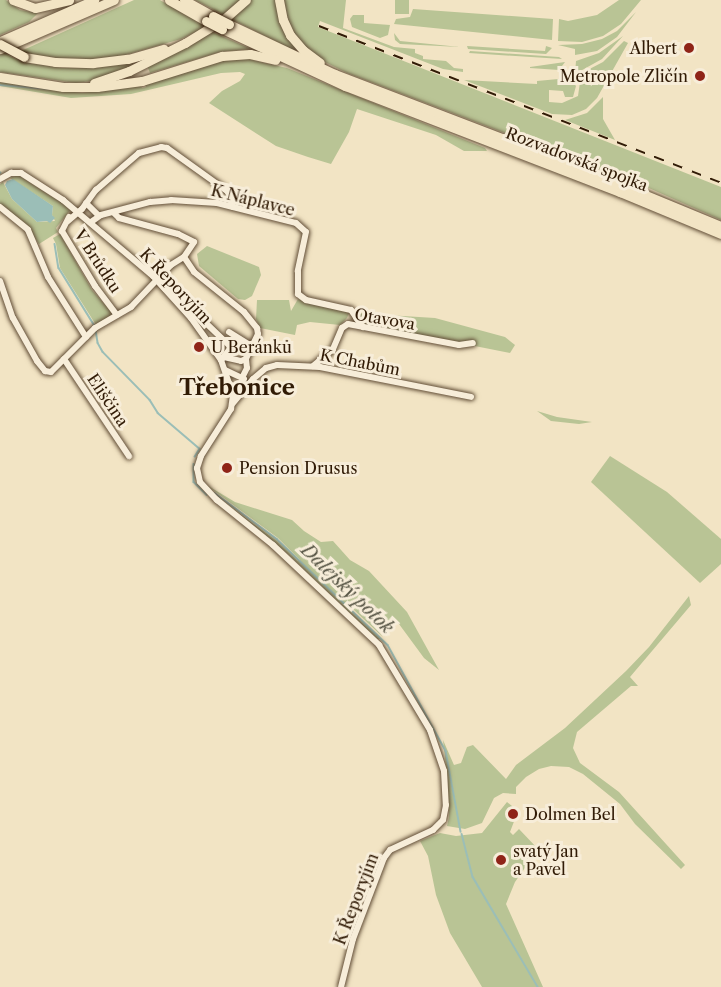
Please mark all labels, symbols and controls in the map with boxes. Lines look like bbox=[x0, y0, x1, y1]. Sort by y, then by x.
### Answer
place label: Albert bbox=[629, 38, 677, 58]
marker: Albert bbox=[682, 41, 696, 55]
place label: Metropole Zličín bbox=[560, 66, 688, 86]
marker: Metropole Zličín bbox=[693, 69, 707, 83]
street label: Rozvadovská spojka bbox=[503, 123, 651, 195]
street label: K Náplavce bbox=[209, 180, 297, 220]
street label: V Brůdku bbox=[70, 225, 126, 297]
street label: K Řeporyjím bbox=[136, 244, 216, 328]
street label: Otavova bbox=[353, 304, 417, 334]
place label: U Beránků bbox=[211, 337, 292, 357]
marker: U Beránků bbox=[192, 340, 206, 354]
street label: K Chabům bbox=[318, 345, 402, 379]
street label: Eliščina bbox=[83, 370, 133, 430]
district label: Třebonice bbox=[179, 375, 295, 401]
place label: Pension Drusus bbox=[239, 458, 357, 478]
marker: Pension Drusus bbox=[220, 461, 234, 475]
water label: Dalejský potok bbox=[296, 540, 398, 638]
place label: Dolmen Bel bbox=[525, 804, 616, 824]
marker: Dolmen Bel bbox=[506, 807, 520, 821]
place label: svatý Jan a Pavel bbox=[513, 841, 579, 879]
street label: K Řeporyjím bbox=[330, 850, 382, 948]
marker: svatý Jan a Pavel bbox=[494, 853, 508, 867]

